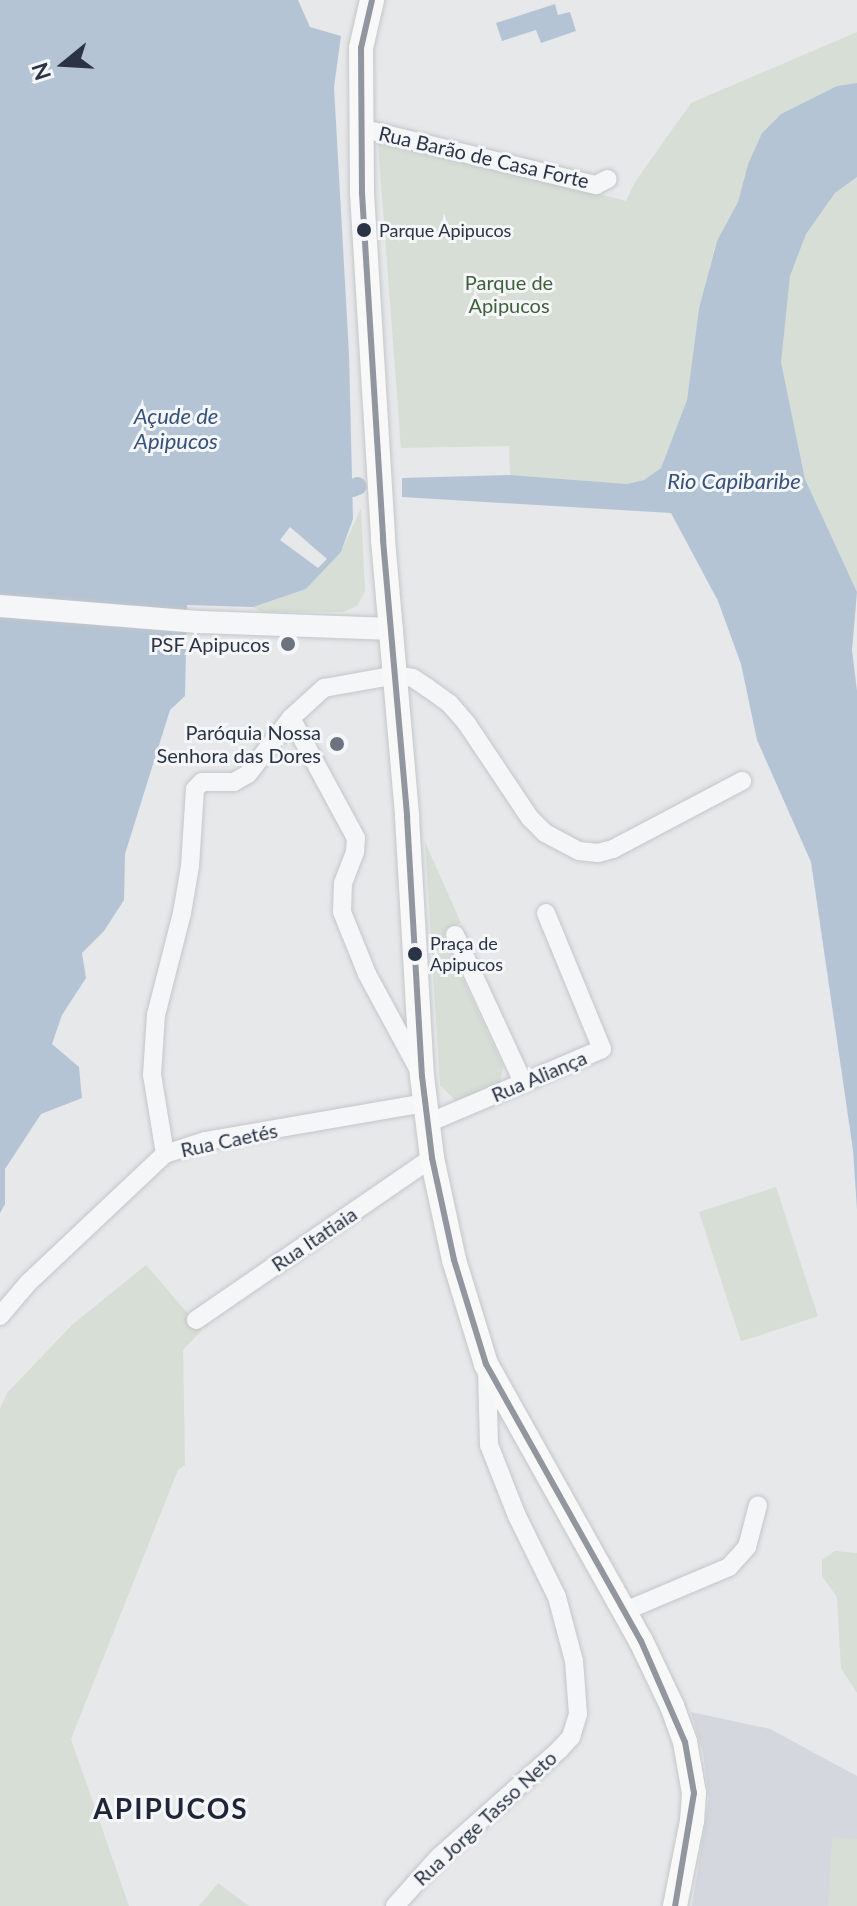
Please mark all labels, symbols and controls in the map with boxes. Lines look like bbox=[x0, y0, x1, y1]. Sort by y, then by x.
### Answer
north arrow bbox=[24, 24, 104, 104]
text: N bbox=[25, 59, 56, 84]
street label: Rua Barão de Casa Forte bbox=[376, 121, 592, 193]
place label: Parque Apipucos bbox=[379, 219, 512, 241]
marker: Parque Apipucos bbox=[356, 222, 372, 238]
park label: Parque de Apipucos bbox=[465, 271, 553, 318]
water label: Açude de Apipucos bbox=[134, 402, 218, 454]
water label: Rio Capibaribe bbox=[667, 468, 801, 494]
place label: PSF Apipucos bbox=[149, 632, 270, 656]
marker: PSF Apipucos bbox=[277, 633, 299, 655]
place label: Paróquia Nossa Senhora das Dores bbox=[156, 720, 321, 767]
marker: Paróquia Nossa Senhora das Dores bbox=[328, 735, 346, 753]
place label: Praça de Apipucos bbox=[430, 933, 503, 976]
marker: Praça de Apipucos bbox=[407, 946, 423, 962]
street label: Rua Aliança bbox=[487, 1045, 591, 1107]
street label: Rua Caetés bbox=[178, 1118, 280, 1162]
street label: Rua Itatiaia bbox=[267, 1202, 361, 1276]
street label: Rua Jorge Tasso Neto bbox=[408, 1745, 562, 1891]
district label: APIPUCOS bbox=[93, 1791, 249, 1825]

